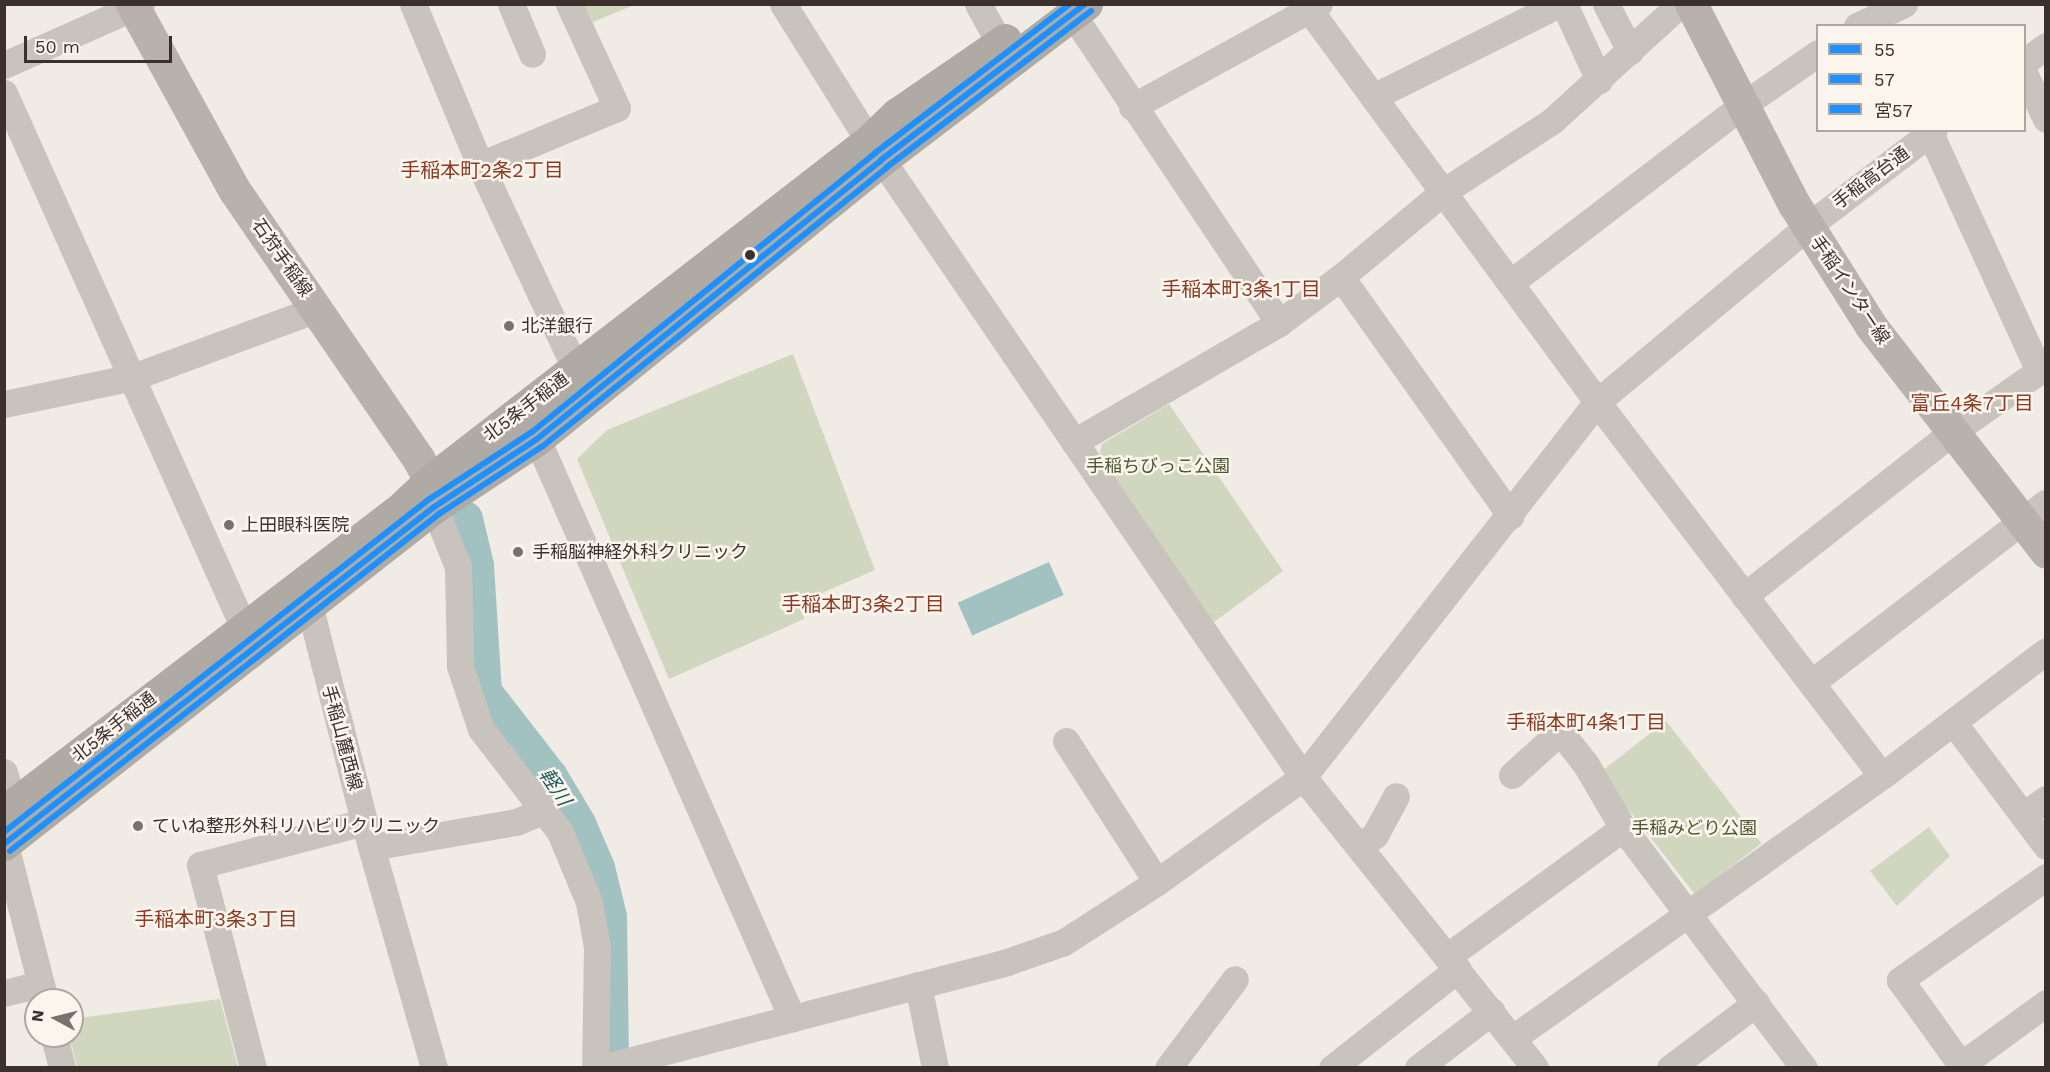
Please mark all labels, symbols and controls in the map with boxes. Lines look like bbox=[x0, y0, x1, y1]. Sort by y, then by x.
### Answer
scale bar bbox=[27, 24, 176, 62]
legend bbox=[1816, 24, 2026, 132]
text: 50 m bbox=[35, 36, 80, 57]
text: 55 bbox=[1874, 39, 1895, 60]
text: 57 bbox=[1874, 69, 1895, 90]
text: 宮57 bbox=[1874, 100, 1913, 121]
street label: 手稲高台通 bbox=[1829, 142, 1913, 214]
district label: 手稲本町2条2丁目 bbox=[400, 158, 564, 182]
street label: 石狩手稲線 bbox=[247, 215, 317, 301]
street label: 手稲インター線 bbox=[1806, 232, 1894, 348]
unlabelled marker bbox=[744, 249, 756, 261]
district label: 手稲本町3条1丁目 bbox=[1161, 277, 1321, 301]
place label: 北洋銀行 bbox=[521, 315, 593, 337]
marker: 北洋銀行 bbox=[502, 319, 516, 333]
street label: 北5条手稲通 bbox=[479, 368, 573, 446]
district label: 富丘4条7丁目 bbox=[1910, 391, 2034, 415]
park label: 手稲ちびっこ公園 bbox=[1086, 455, 1230, 477]
place label: 上田眼科医院 bbox=[241, 514, 349, 536]
marker: 上田眼科医院 bbox=[222, 518, 236, 532]
place label: 手稲脳神経外科クリニック bbox=[532, 541, 748, 563]
marker: 手稲脳神経外科クリニック bbox=[509, 543, 527, 561]
district label: 手稲本町3条2丁目 bbox=[781, 592, 945, 616]
street label: 手稲山麓西線 bbox=[318, 683, 366, 793]
street label: 北5条手稲通 bbox=[68, 688, 160, 766]
district label: 手稲本町4条1丁目 bbox=[1506, 710, 1666, 734]
water label: 軽川 bbox=[534, 764, 576, 810]
place label: ていね整形外科リハビリクリニック bbox=[152, 815, 440, 837]
marker: ていね整形外科リハビリクリニック bbox=[129, 817, 147, 835]
park label: 手稲みどり公園 bbox=[1631, 817, 1757, 839]
district label: 手稲本町3条3丁目 bbox=[134, 907, 298, 931]
north arrow bbox=[24, 988, 84, 1048]
text: N bbox=[27, 1009, 48, 1023]

